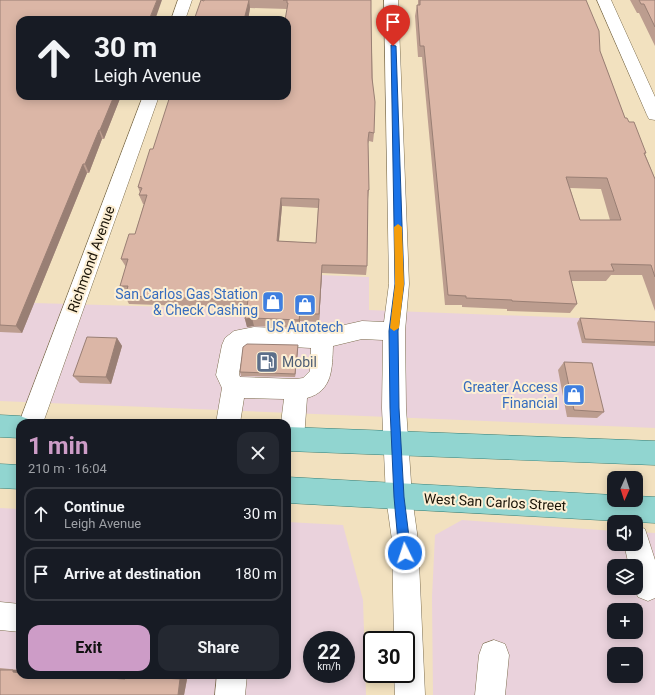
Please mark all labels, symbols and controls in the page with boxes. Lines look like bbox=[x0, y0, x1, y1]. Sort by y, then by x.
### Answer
pin bbox=[376, 5, 410, 46]
icon: arrive bbox=[382, 11, 404, 33]
text: 30 m bbox=[94, 31, 157, 64]
icon: ahead bbox=[28, 32, 80, 84]
text: Leigh Avenue bbox=[94, 65, 201, 86]
street label: Richmond Avenue bbox=[64, 204, 118, 314]
place label: San Carlos Gas Station & Check Cashing bbox=[115, 286, 258, 318]
shop icon: San Carlos Gas Station & Check Cashing bbox=[260, 289, 286, 315]
shop icon: US Autotech bbox=[292, 292, 318, 318]
place label: US Autotech bbox=[266, 319, 344, 335]
fuel station icon: Mobil bbox=[254, 349, 280, 375]
place label: Mobil bbox=[282, 354, 317, 370]
place label: Greater Access Financial bbox=[463, 379, 558, 411]
shop icon: Greater Access Financial bbox=[561, 382, 587, 408]
text: 1 min bbox=[28, 432, 88, 460]
button: close bbox=[237, 432, 279, 474]
text: 210 m · 16:04 bbox=[28, 461, 107, 476]
north arrow bbox=[607, 471, 643, 507]
map controls bbox=[607, 471, 643, 683]
street label: West San Carlos Street bbox=[423, 490, 567, 514]
text: Continue bbox=[64, 498, 125, 516]
icon: ahead bbox=[30, 503, 52, 525]
text: 30 m bbox=[243, 505, 277, 523]
button: sound bbox=[607, 515, 643, 551]
text: Leigh Avenue bbox=[64, 516, 141, 531]
position arrow bbox=[384, 532, 426, 574]
button: layers bbox=[607, 559, 643, 595]
icon: arrive bbox=[30, 563, 52, 585]
text: Arrive at destination bbox=[64, 565, 201, 583]
text: 180 m bbox=[235, 565, 277, 583]
button: + bbox=[607, 603, 643, 639]
button: Exit bbox=[28, 625, 150, 671]
button: Share bbox=[158, 625, 279, 671]
speed limit sign: 30 bbox=[363, 631, 415, 683]
text: 22 bbox=[318, 640, 340, 664]
button: − bbox=[607, 647, 643, 683]
text: km/h bbox=[317, 661, 341, 672]

